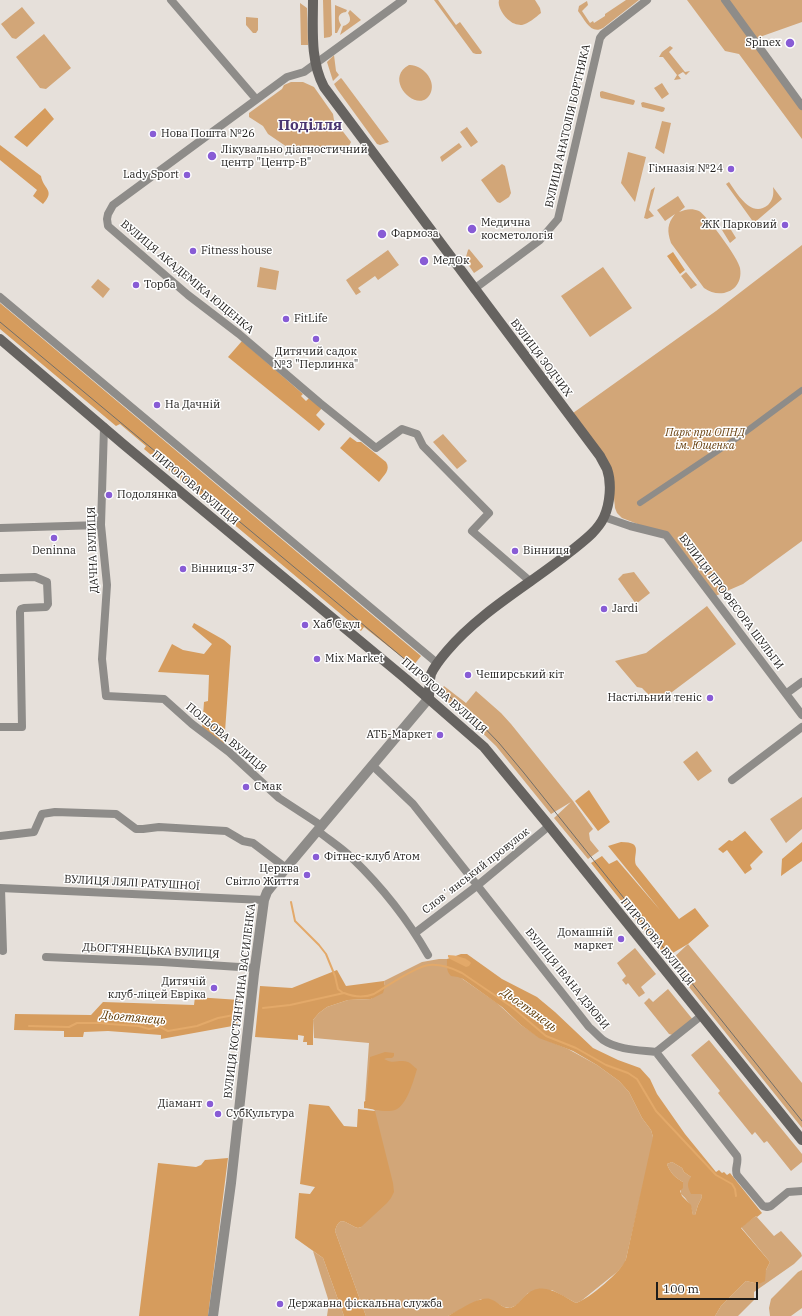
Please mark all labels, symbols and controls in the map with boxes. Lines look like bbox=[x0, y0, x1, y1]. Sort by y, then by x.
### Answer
place label: Spinex bbox=[745, 36, 781, 50]
marker: Spinex bbox=[784, 37, 796, 49]
street label: ВУЛИЦЯ АНАТОЛІЯ БОРТНЯКА bbox=[543, 43, 593, 209]
district label: Поділля bbox=[278, 117, 342, 135]
place label: Нова Пошта №26 bbox=[161, 127, 255, 141]
marker: Нова Пошта №26 bbox=[148, 129, 158, 139]
place label: Лікувально діагностичний центр "Центр-В" bbox=[221, 143, 368, 169]
marker: Лікувально діагностичний центр "Центр-В" bbox=[206, 150, 218, 162]
place label: Гімназія №24 bbox=[648, 162, 723, 176]
marker: Гімназія №24 bbox=[726, 164, 736, 174]
place label: Lady Sport bbox=[123, 168, 179, 182]
marker: Lady Sport bbox=[182, 170, 192, 180]
place label: Медична косметологія bbox=[481, 216, 553, 242]
street label: ВУЛИЦЯ АКАДЕМІКА ЮЩЕНКА bbox=[118, 217, 256, 337]
place label: ЖК Парковий bbox=[702, 218, 777, 232]
marker: ЖК Парковий bbox=[780, 220, 790, 230]
marker: Медична косметологія bbox=[466, 223, 478, 235]
place label: Фармоза bbox=[391, 227, 439, 241]
marker: Фармоза bbox=[376, 228, 388, 240]
place label: Fitness house bbox=[201, 244, 272, 258]
marker: Fitness house bbox=[188, 246, 198, 256]
place label: МедОк bbox=[433, 254, 469, 268]
marker: МедОк bbox=[418, 255, 430, 267]
place label: Торба bbox=[144, 278, 176, 292]
marker: Торба bbox=[131, 280, 141, 290]
place label: FitLife bbox=[294, 312, 328, 326]
marker: FitLife bbox=[281, 314, 291, 324]
street label: ВУЛИЦЯ ЗОДЧИХ bbox=[508, 317, 574, 399]
marker: Дитячий садок №3 "Перлинка" bbox=[311, 334, 321, 344]
place label: Дитячий садок №3 "Перлинка" bbox=[274, 345, 358, 371]
place label: На Дачній bbox=[165, 398, 220, 412]
marker: На Дачній bbox=[152, 400, 162, 410]
park label: Парк при ОПНД ім. Ющенка bbox=[665, 426, 745, 452]
street label: ПИРОГОВА ВУЛИЦЯ bbox=[149, 448, 241, 528]
place label: Подолянка bbox=[117, 488, 177, 502]
marker: Подолянка bbox=[104, 490, 114, 500]
street label: ДАЧНА ВУЛИЦЯ bbox=[85, 507, 101, 593]
street label: ВУЛИЦЯ ПРОФЕСОРА ШУЛЬГИ bbox=[676, 532, 786, 672]
marker: Deninna bbox=[49, 533, 59, 543]
place label: Deninna bbox=[32, 544, 76, 558]
place label: Вінниця bbox=[523, 544, 569, 558]
marker: Вінниця bbox=[510, 546, 520, 556]
place label: Вінниця-37 bbox=[191, 562, 255, 576]
marker: Вінниця-37 bbox=[178, 564, 188, 574]
place label: Jardi bbox=[612, 602, 638, 616]
marker: Jardi bbox=[599, 604, 609, 614]
place label: Хаб Скул bbox=[313, 618, 360, 632]
marker: Хаб Скул bbox=[300, 620, 310, 630]
place label: Mix Market bbox=[325, 652, 383, 666]
marker: Mix Market bbox=[312, 654, 322, 664]
street label: ПИРОГОВА ВУЛИЦЯ bbox=[399, 655, 489, 737]
place label: Чеширський кіт bbox=[476, 668, 564, 682]
marker: Чеширський кіт bbox=[463, 670, 473, 680]
place label: Настільний теніс bbox=[607, 691, 702, 705]
marker: Настільний теніс bbox=[705, 693, 715, 703]
street label: ПОЛЬОВА ВУЛИЦЯ bbox=[183, 700, 269, 776]
place label: АТБ-Маркет bbox=[366, 728, 432, 742]
marker: АТБ-Маркет bbox=[435, 730, 445, 740]
place label: Смак bbox=[254, 780, 282, 794]
marker: Смак bbox=[241, 782, 251, 792]
street label: Словʼянський провулок bbox=[420, 825, 532, 917]
place label: Фітнес-клуб Атом bbox=[324, 850, 420, 864]
marker: Фітнес-клуб Атом bbox=[311, 852, 321, 862]
place label: Церква Світло Життя bbox=[225, 862, 299, 888]
marker: Церква Світло Життя bbox=[302, 870, 312, 880]
street label: ВУЛИЦЯ ЛЯЛІ РАТУШНОЇ bbox=[64, 873, 200, 893]
street label: ПИРОГОВА ВУЛИЦЯ bbox=[618, 896, 696, 988]
street label: ВУЛИЦЯ КОСТЯНТИНА ВАСИЛЕНКА bbox=[221, 903, 259, 1099]
street label: ВУЛИЦЯ ІВАНА ДЗЮБИ bbox=[522, 926, 612, 1032]
place label: Домашній маркет bbox=[558, 926, 613, 952]
marker: Домашній маркет bbox=[616, 934, 626, 944]
street label: ДЬОГТЯНЕЦЬКА ВУЛИЦЯ bbox=[82, 941, 220, 961]
place label: Дитячій клуб-ліцей Евріка bbox=[108, 975, 206, 1001]
marker: Дитячій клуб-ліцей Евріка bbox=[209, 983, 219, 993]
water label: Дьогтянець bbox=[498, 985, 560, 1035]
water label: Дьогтянець bbox=[100, 1008, 166, 1028]
place label: Діамант bbox=[158, 1097, 202, 1111]
marker: Діамант bbox=[205, 1099, 215, 1109]
place label: СубКультура bbox=[226, 1107, 294, 1121]
marker: СубКультура bbox=[213, 1109, 223, 1119]
scale bar bbox=[658, 1274, 760, 1300]
text: 100 m bbox=[663, 1281, 699, 1296]
place label: Державна фіскальна служба bbox=[288, 1297, 442, 1311]
marker: Державна фіскальна служба bbox=[275, 1299, 285, 1309]

